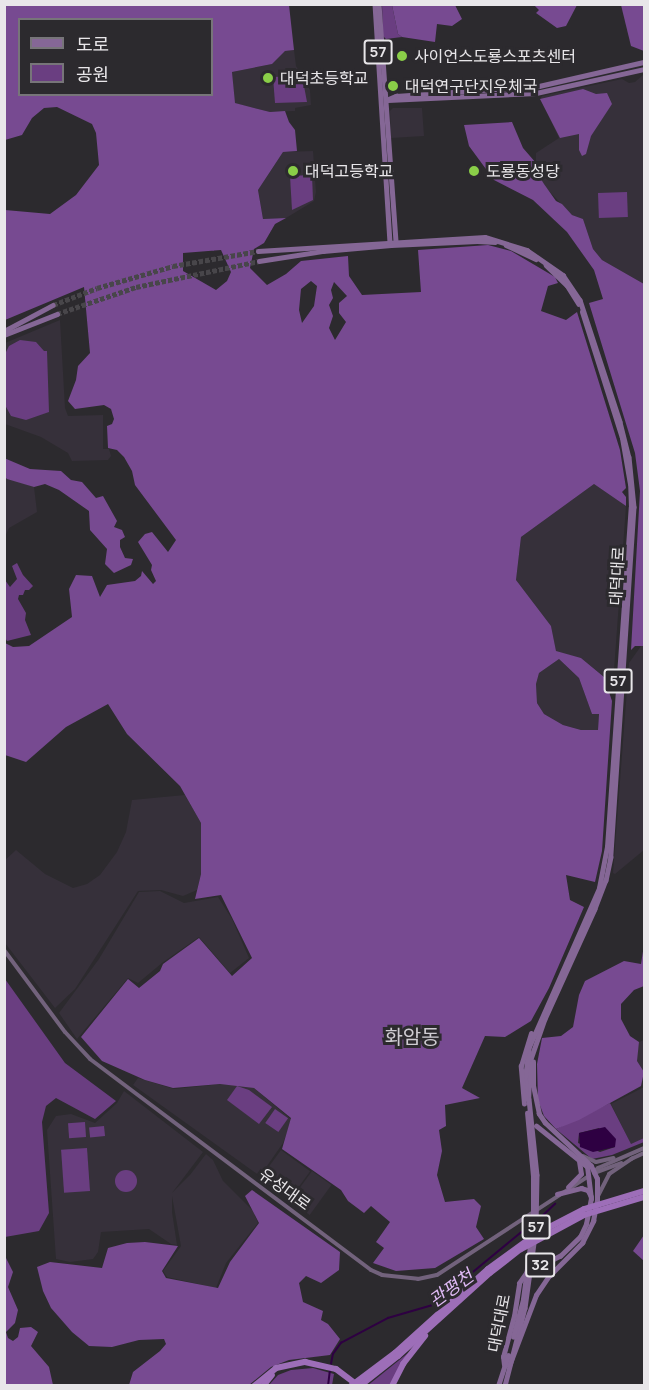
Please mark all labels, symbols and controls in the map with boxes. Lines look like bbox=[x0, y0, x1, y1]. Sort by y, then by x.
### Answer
legend bbox=[18, 18, 213, 96]
text: 도로 bbox=[76, 32, 109, 56]
road number: 57 bbox=[363, 40, 393, 64]
place label: 사이언스도룡스포츠센터 bbox=[414, 46, 576, 66]
marker: 사이언스도룡스포츠센터 bbox=[395, 49, 409, 63]
text: 공원 bbox=[76, 62, 109, 86]
place label: 대덕초등학교 bbox=[280, 68, 368, 88]
marker: 대덕초등학교 bbox=[261, 71, 275, 85]
place label: 대덕연구단지우체국 bbox=[405, 76, 537, 96]
marker: 대덕연구단지우체국 bbox=[386, 79, 400, 93]
place label: 대덕고등학교 bbox=[305, 161, 393, 181]
place label: 도룡동성당 bbox=[486, 161, 560, 181]
marker: 대덕고등학교 bbox=[286, 164, 300, 178]
marker: 도룡동성당 bbox=[467, 164, 481, 178]
street label: 대덕대로 bbox=[606, 546, 628, 606]
road number: 57 bbox=[603, 669, 633, 693]
district label: 화암동 bbox=[384, 1024, 440, 1048]
street label: 유성대로 bbox=[256, 1164, 314, 1214]
road number: 57 bbox=[521, 1215, 551, 1239]
road number: 32 bbox=[525, 1253, 555, 1277]
water label: 관평천 bbox=[425, 1265, 477, 1311]
street label: 대덕대로 bbox=[484, 1292, 514, 1354]

